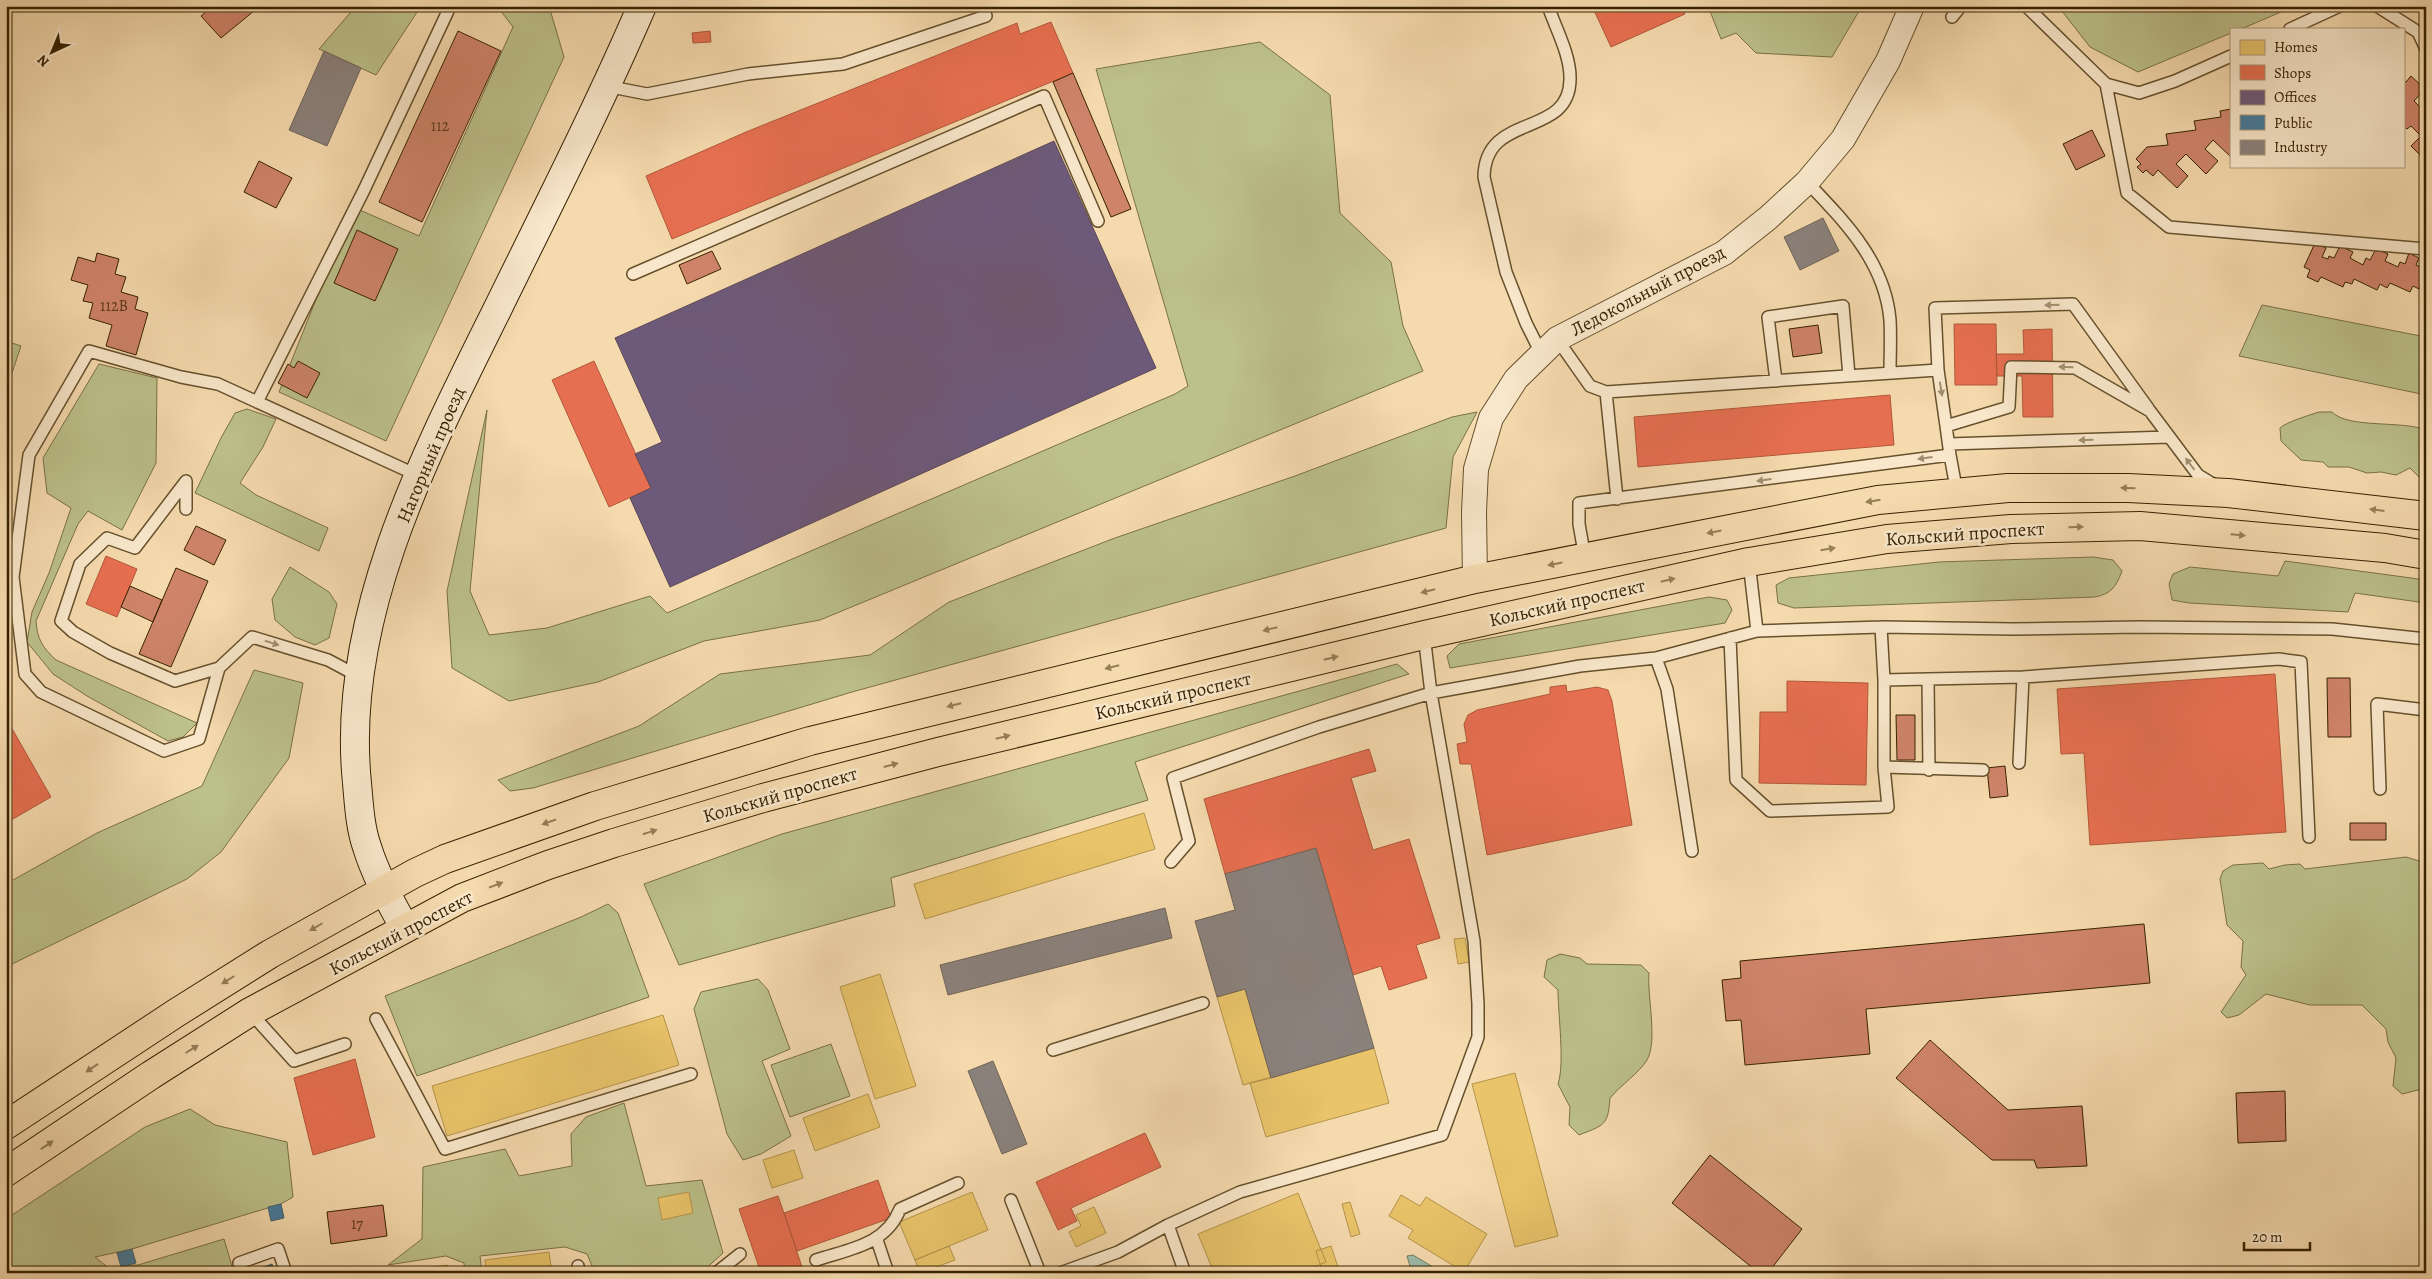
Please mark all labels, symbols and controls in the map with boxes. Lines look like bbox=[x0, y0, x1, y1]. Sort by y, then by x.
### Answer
north arrow bbox=[28, 28, 78, 78]
legend bbox=[2230, 28, 2404, 168]
text: Homes bbox=[2274, 37, 2318, 57]
text: N bbox=[33, 51, 54, 71]
text: Shops bbox=[2274, 63, 2311, 83]
text: Offices bbox=[2274, 87, 2317, 107]
text: Public bbox=[2274, 113, 2312, 133]
house number: 112 bbox=[431, 115, 450, 137]
text: Industry bbox=[2274, 137, 2328, 157]
street label: Ледокольный проезд bbox=[1566, 239, 1730, 343]
house number: 112В bbox=[100, 295, 128, 317]
one-way arrow bbox=[2043, 301, 2059, 309]
one-way arrow bbox=[2057, 363, 2073, 371]
one-way arrow bbox=[1937, 381, 1945, 397]
street label: Нагорный проезд bbox=[391, 383, 471, 527]
one-way arrow bbox=[2077, 436, 2093, 444]
one-way arrow bbox=[1916, 454, 1932, 462]
one-way arrow bbox=[2184, 458, 2195, 471]
one-way arrow bbox=[1755, 476, 1771, 484]
one-way arrow bbox=[2120, 484, 2136, 492]
one-way arrow bbox=[1865, 498, 1881, 506]
one-way arrow bbox=[2369, 506, 2385, 514]
street label: Кольский проспект bbox=[1885, 515, 2046, 553]
one-way arrow bbox=[2069, 523, 2085, 531]
one-way arrow bbox=[1706, 529, 1722, 537]
one-way arrow bbox=[2231, 531, 2247, 539]
one-way arrow bbox=[1820, 544, 1836, 552]
one-way arrow bbox=[1546, 560, 1562, 568]
street label: Кольский проспект bbox=[1486, 572, 1648, 634]
one-way arrow bbox=[1661, 576, 1676, 584]
one-way arrow bbox=[1420, 587, 1435, 595]
one-way arrow bbox=[1262, 625, 1277, 633]
one-way arrow bbox=[265, 639, 280, 647]
one-way arrow bbox=[1323, 654, 1338, 662]
one-way arrow bbox=[1104, 663, 1119, 671]
street label: Кольский проспект bbox=[1092, 665, 1254, 727]
one-way arrow bbox=[947, 702, 962, 710]
one-way arrow bbox=[995, 733, 1010, 741]
street label: Кольский проспект bbox=[700, 760, 861, 829]
one-way arrow bbox=[883, 761, 898, 769]
one-way arrow bbox=[541, 818, 556, 826]
one-way arrow bbox=[643, 828, 658, 836]
one-way arrow bbox=[489, 881, 504, 889]
street label: Кольский проспект bbox=[325, 884, 478, 982]
one-way arrow bbox=[310, 923, 323, 932]
one-way arrow bbox=[222, 975, 235, 984]
one-way arrow bbox=[186, 1044, 199, 1053]
one-way arrow bbox=[85, 1064, 99, 1073]
one-way arrow bbox=[40, 1141, 54, 1150]
house number: 17 bbox=[351, 1213, 363, 1235]
scale bar bbox=[2244, 1219, 2311, 1251]
text: 20 m bbox=[2252, 1227, 2283, 1247]

